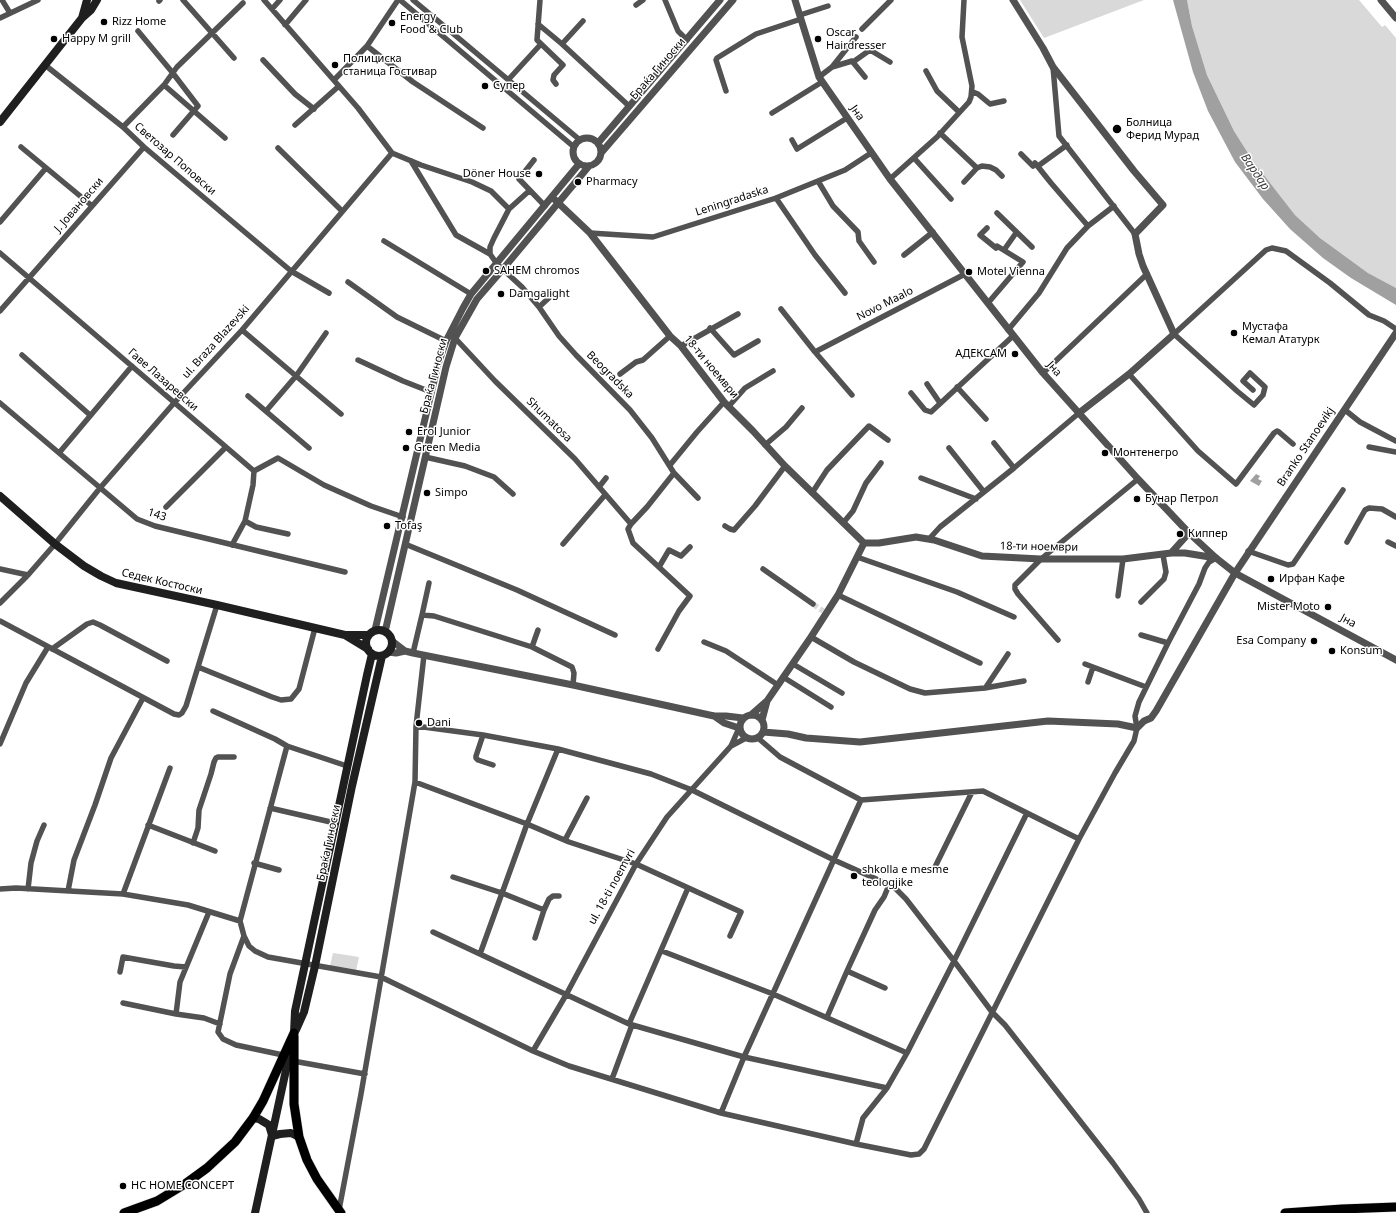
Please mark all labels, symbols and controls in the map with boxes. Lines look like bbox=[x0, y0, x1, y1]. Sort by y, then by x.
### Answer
place label: Energy Food & Club bbox=[400, 10, 463, 36]
place label: Rizz Home bbox=[112, 15, 166, 29]
marker: Rizz Home bbox=[99, 17, 109, 27]
marker: Energy Food & Club bbox=[387, 18, 397, 28]
place label: Oscar Hairdresser bbox=[826, 26, 886, 52]
place label: Happy M grill bbox=[62, 32, 131, 46]
marker: Happy M grill bbox=[49, 34, 59, 44]
marker: Oscar Hairdresser bbox=[813, 34, 823, 44]
street label: Браќа Гиноски bbox=[628, 35, 688, 103]
place label: Полициска станица Гостивар bbox=[343, 52, 437, 78]
marker: Полициска станица Гостивар bbox=[330, 60, 340, 70]
place label: Супер bbox=[493, 79, 525, 93]
marker: Супер bbox=[480, 81, 490, 91]
street label: Јна bbox=[847, 103, 867, 123]
place label: Болница Ферид Мурад bbox=[1126, 116, 1199, 142]
street label: Светозар Поповски bbox=[131, 120, 219, 198]
marker: Болница Ферид Мурад bbox=[1111, 123, 1123, 135]
water label: Вардар bbox=[1238, 151, 1272, 193]
place label: Döner House bbox=[463, 167, 531, 181]
marker: Döner House bbox=[534, 169, 544, 179]
street label: Ј. Јовановски bbox=[52, 175, 106, 235]
place label: Pharmacy bbox=[586, 175, 638, 189]
marker: Pharmacy bbox=[573, 177, 583, 187]
street label: Leningradaska bbox=[694, 183, 770, 219]
place label: SAHEM chromos bbox=[494, 264, 579, 278]
place label: Motel Vienna bbox=[977, 265, 1045, 279]
marker: SAHEM chromos bbox=[481, 266, 491, 276]
marker: Motel Vienna bbox=[964, 267, 974, 277]
street label: Novo Maalo bbox=[855, 284, 915, 324]
place label: Damgalight bbox=[509, 287, 570, 301]
marker: Damgalight bbox=[496, 289, 506, 299]
street label: ul. Braza Blazevski bbox=[180, 303, 252, 381]
place label: Мустафа Кемал Ататурк bbox=[1242, 320, 1320, 346]
marker: Мустафа Кемал Ататурк bbox=[1229, 328, 1239, 338]
street label: 18-ти ноември bbox=[681, 333, 741, 401]
street label: Браќа Гиноски bbox=[418, 337, 450, 415]
street label: Гаве Лазаревски bbox=[125, 346, 201, 414]
place label: АДЕКСАМ bbox=[955, 347, 1007, 361]
street label: Beogradska bbox=[584, 349, 636, 401]
marker: АДЕКСАМ bbox=[1010, 349, 1020, 359]
street label: Јна bbox=[1044, 359, 1064, 379]
street label: Shumatosa bbox=[523, 395, 575, 445]
street label: Branko Stanoevikj bbox=[1275, 405, 1337, 489]
place label: Erol Junior bbox=[417, 425, 470, 439]
marker: Erol Junior bbox=[404, 427, 414, 437]
place label: Green Media bbox=[414, 441, 480, 455]
marker: Green Media bbox=[401, 443, 411, 453]
place label: Монтенегро bbox=[1113, 446, 1178, 460]
marker: Монтенегро bbox=[1100, 448, 1110, 458]
place label: Simpo bbox=[435, 486, 468, 500]
marker: Simpo bbox=[422, 488, 432, 498]
place label: Бунар Петрол bbox=[1145, 492, 1218, 506]
marker: Бунар Петрол bbox=[1132, 494, 1142, 504]
street label: 143 bbox=[146, 506, 168, 524]
place label: Tofaş bbox=[395, 519, 422, 533]
marker: Tofaş bbox=[382, 521, 392, 531]
place label: Киппер bbox=[1188, 527, 1228, 541]
marker: Киппер bbox=[1175, 529, 1185, 539]
street label: 18-ти ноември bbox=[1000, 540, 1078, 554]
street label: Седек Костоски bbox=[120, 566, 204, 598]
place label: Ирфан Кафе bbox=[1279, 572, 1345, 586]
marker: Ирфан Кафе bbox=[1266, 574, 1276, 584]
place label: Mister Moto bbox=[1257, 600, 1320, 614]
marker: Mister Moto bbox=[1323, 602, 1333, 612]
street label: Јна bbox=[1338, 611, 1358, 631]
place label: Esa Company bbox=[1236, 634, 1306, 648]
marker: Esa Company bbox=[1309, 636, 1319, 646]
place label: Konsum bbox=[1340, 644, 1383, 658]
marker: Konsum bbox=[1327, 646, 1337, 656]
place label: Dani bbox=[427, 716, 451, 730]
marker: Dani bbox=[414, 718, 424, 728]
street label: Браќа Гиноски bbox=[314, 804, 344, 882]
street label: ul. 18-ti noemvri bbox=[586, 847, 638, 927]
place label: shkolla e mesme teologjike bbox=[862, 863, 949, 889]
marker: shkolla e mesme teologjike bbox=[849, 871, 859, 881]
place label: HC HOME CONCEPT bbox=[131, 1179, 234, 1193]
marker: HC HOME CONCEPT bbox=[118, 1181, 128, 1191]

